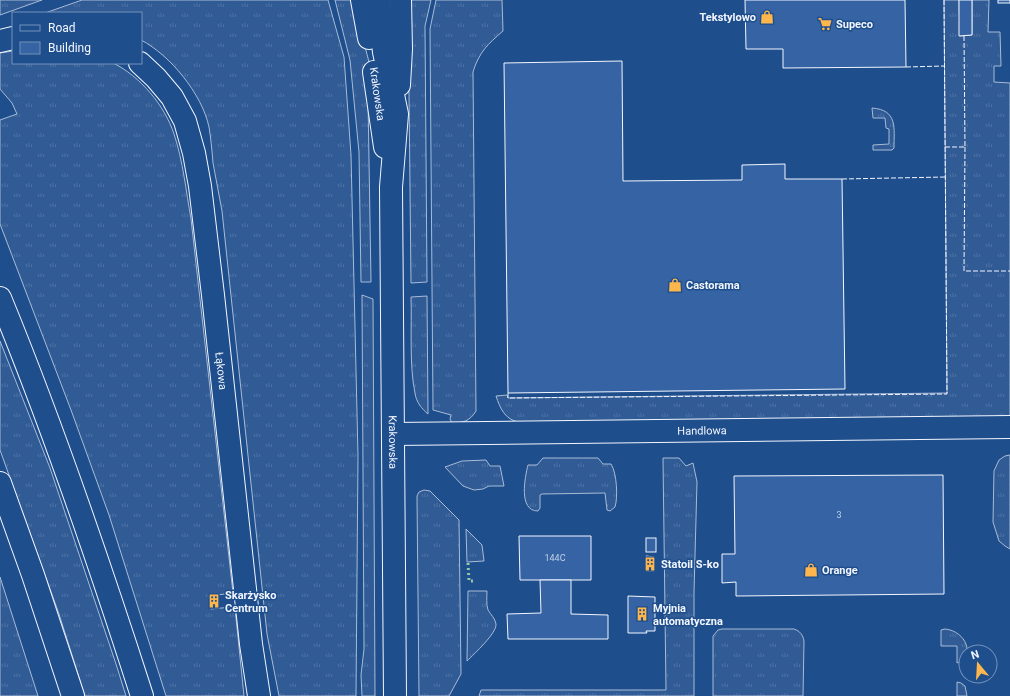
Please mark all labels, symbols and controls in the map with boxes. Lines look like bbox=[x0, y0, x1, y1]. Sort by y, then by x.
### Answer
shop icon: Tekstylowo bbox=[759, 9, 775, 25]
place label: Tekstylowo bbox=[700, 11, 756, 24]
legend bbox=[12, 12, 142, 64]
supermarket icon: Supeco bbox=[817, 16, 833, 32]
place label: Supeco bbox=[836, 18, 873, 31]
text: Road bbox=[48, 21, 76, 35]
text: Building bbox=[48, 41, 91, 55]
street label: Krakowska bbox=[367, 66, 387, 122]
shop icon: Castorama bbox=[667, 277, 683, 293]
place label: Castorama bbox=[686, 279, 740, 292]
street label: Łąkowa bbox=[213, 351, 230, 391]
street label: Krakowska bbox=[386, 415, 400, 469]
street label: Handlowa bbox=[677, 424, 727, 437]
house number: 3 bbox=[836, 510, 842, 520]
house number: 144C bbox=[544, 553, 566, 563]
building icon: Statoil S-ko bbox=[642, 556, 658, 572]
place label: Statoil S-ko bbox=[661, 558, 719, 571]
shop icon: Orange bbox=[803, 562, 819, 578]
place label: Orange bbox=[822, 564, 858, 577]
place label: Skarżysko Centrum bbox=[225, 589, 276, 615]
building icon: Skarżysko Centrum bbox=[206, 593, 222, 609]
place label: Myjnia automatyczna bbox=[653, 602, 723, 628]
building icon: Myjnia automatyczna bbox=[634, 606, 650, 622]
north arrow bbox=[958, 644, 998, 684]
text: N bbox=[969, 648, 981, 662]

